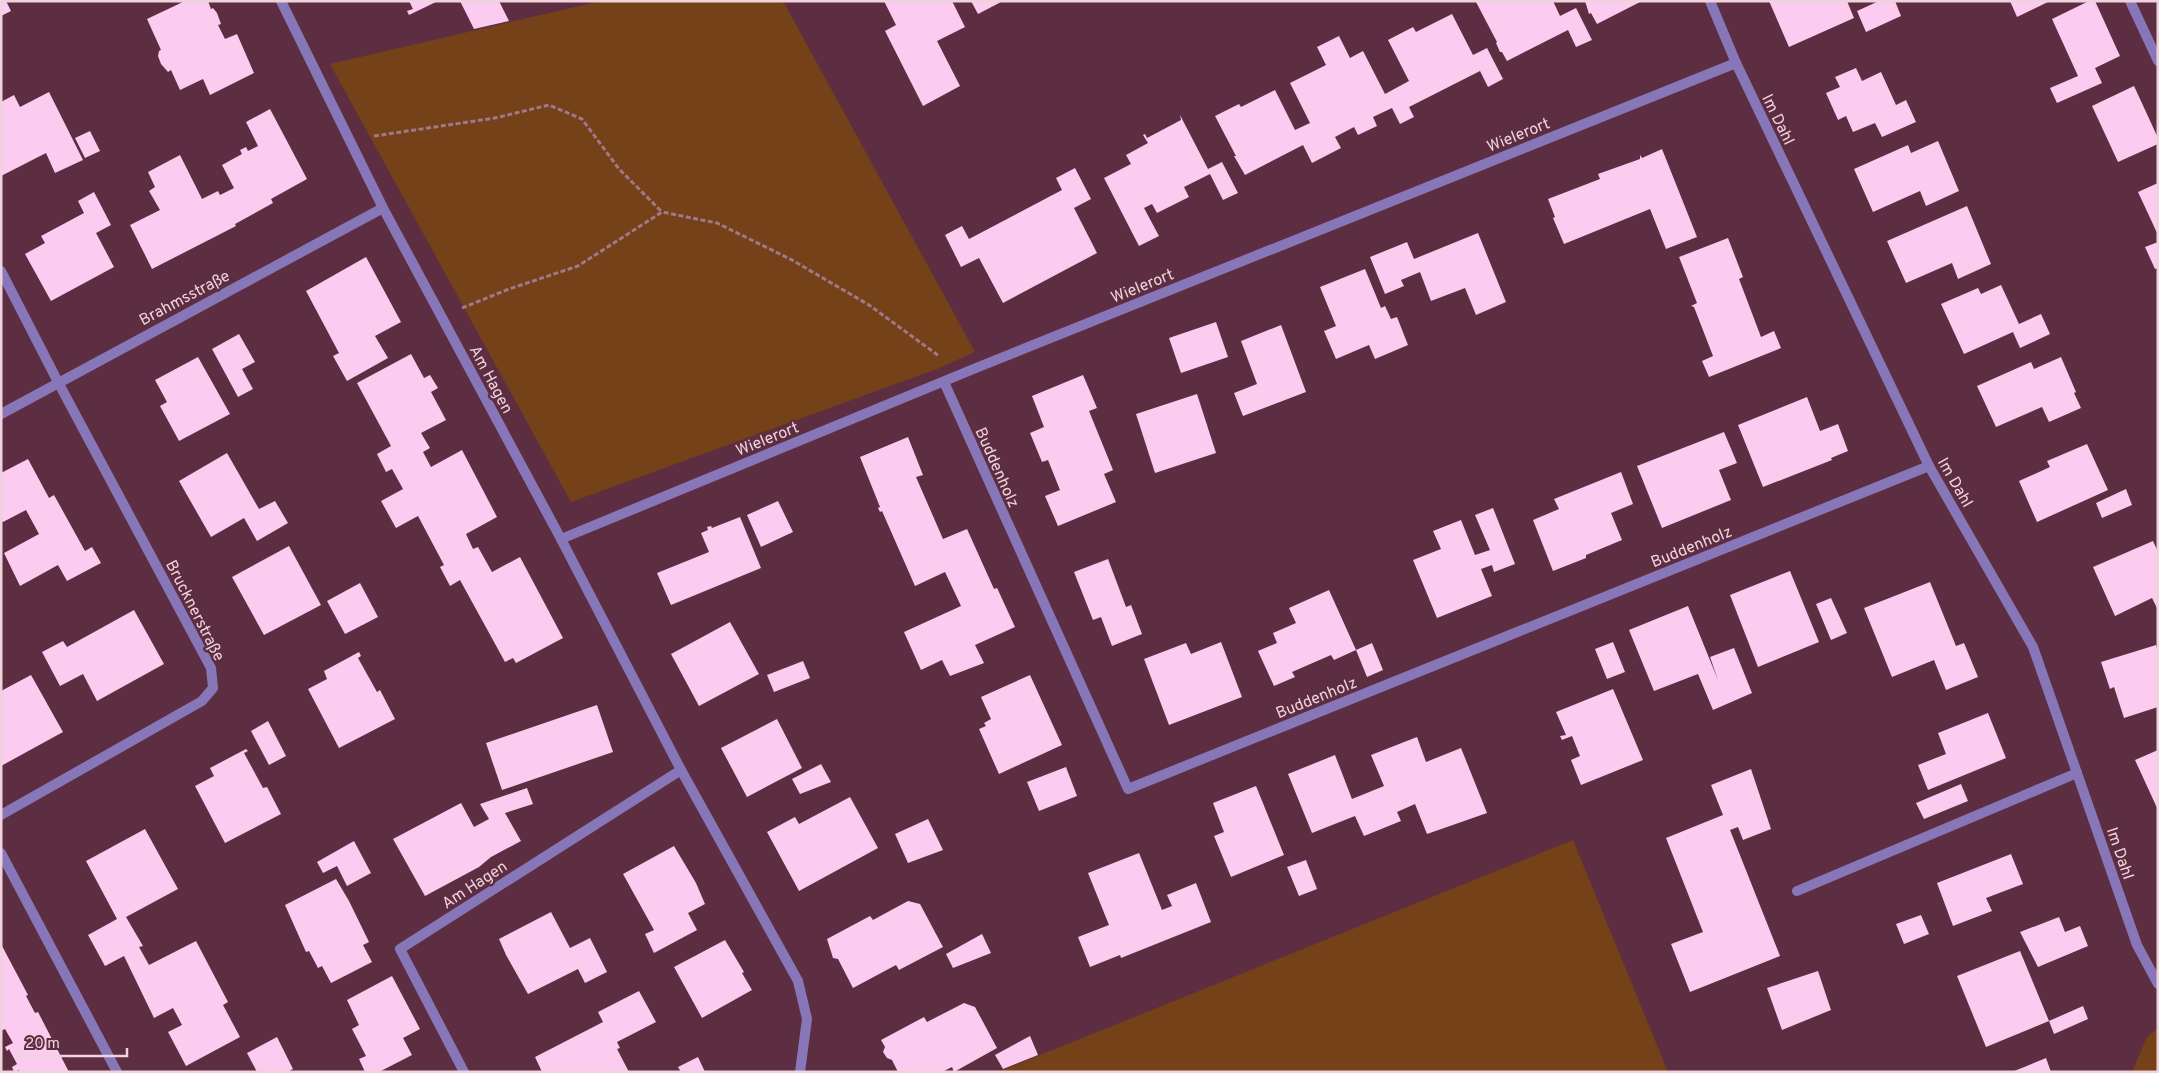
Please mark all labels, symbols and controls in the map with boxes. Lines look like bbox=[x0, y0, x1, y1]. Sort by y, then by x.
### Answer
street label: Im Dahl bbox=[1756, 91, 1798, 149]
street label: Wielerort bbox=[1484, 114, 1553, 158]
street label: Wielerort bbox=[1108, 265, 1177, 309]
street label: Brahmsstraße bbox=[136, 267, 234, 331]
street label: Am Hagen bbox=[464, 342, 516, 417]
street label: Wielerort bbox=[733, 418, 802, 462]
street label: Buddenholz bbox=[970, 425, 1023, 511]
street label: Im Dahl bbox=[1932, 455, 1976, 511]
street label: Buddenholz bbox=[1648, 523, 1735, 573]
street label: Brucknerstraße bbox=[160, 557, 228, 665]
street label: Buddenholz bbox=[1273, 674, 1360, 724]
street label: Im Dahl bbox=[2101, 825, 2137, 882]
street label: Am Hagen bbox=[439, 857, 512, 914]
scale bar bbox=[18, 1026, 126, 1058]
text: 20 m bbox=[25, 1035, 60, 1054]

